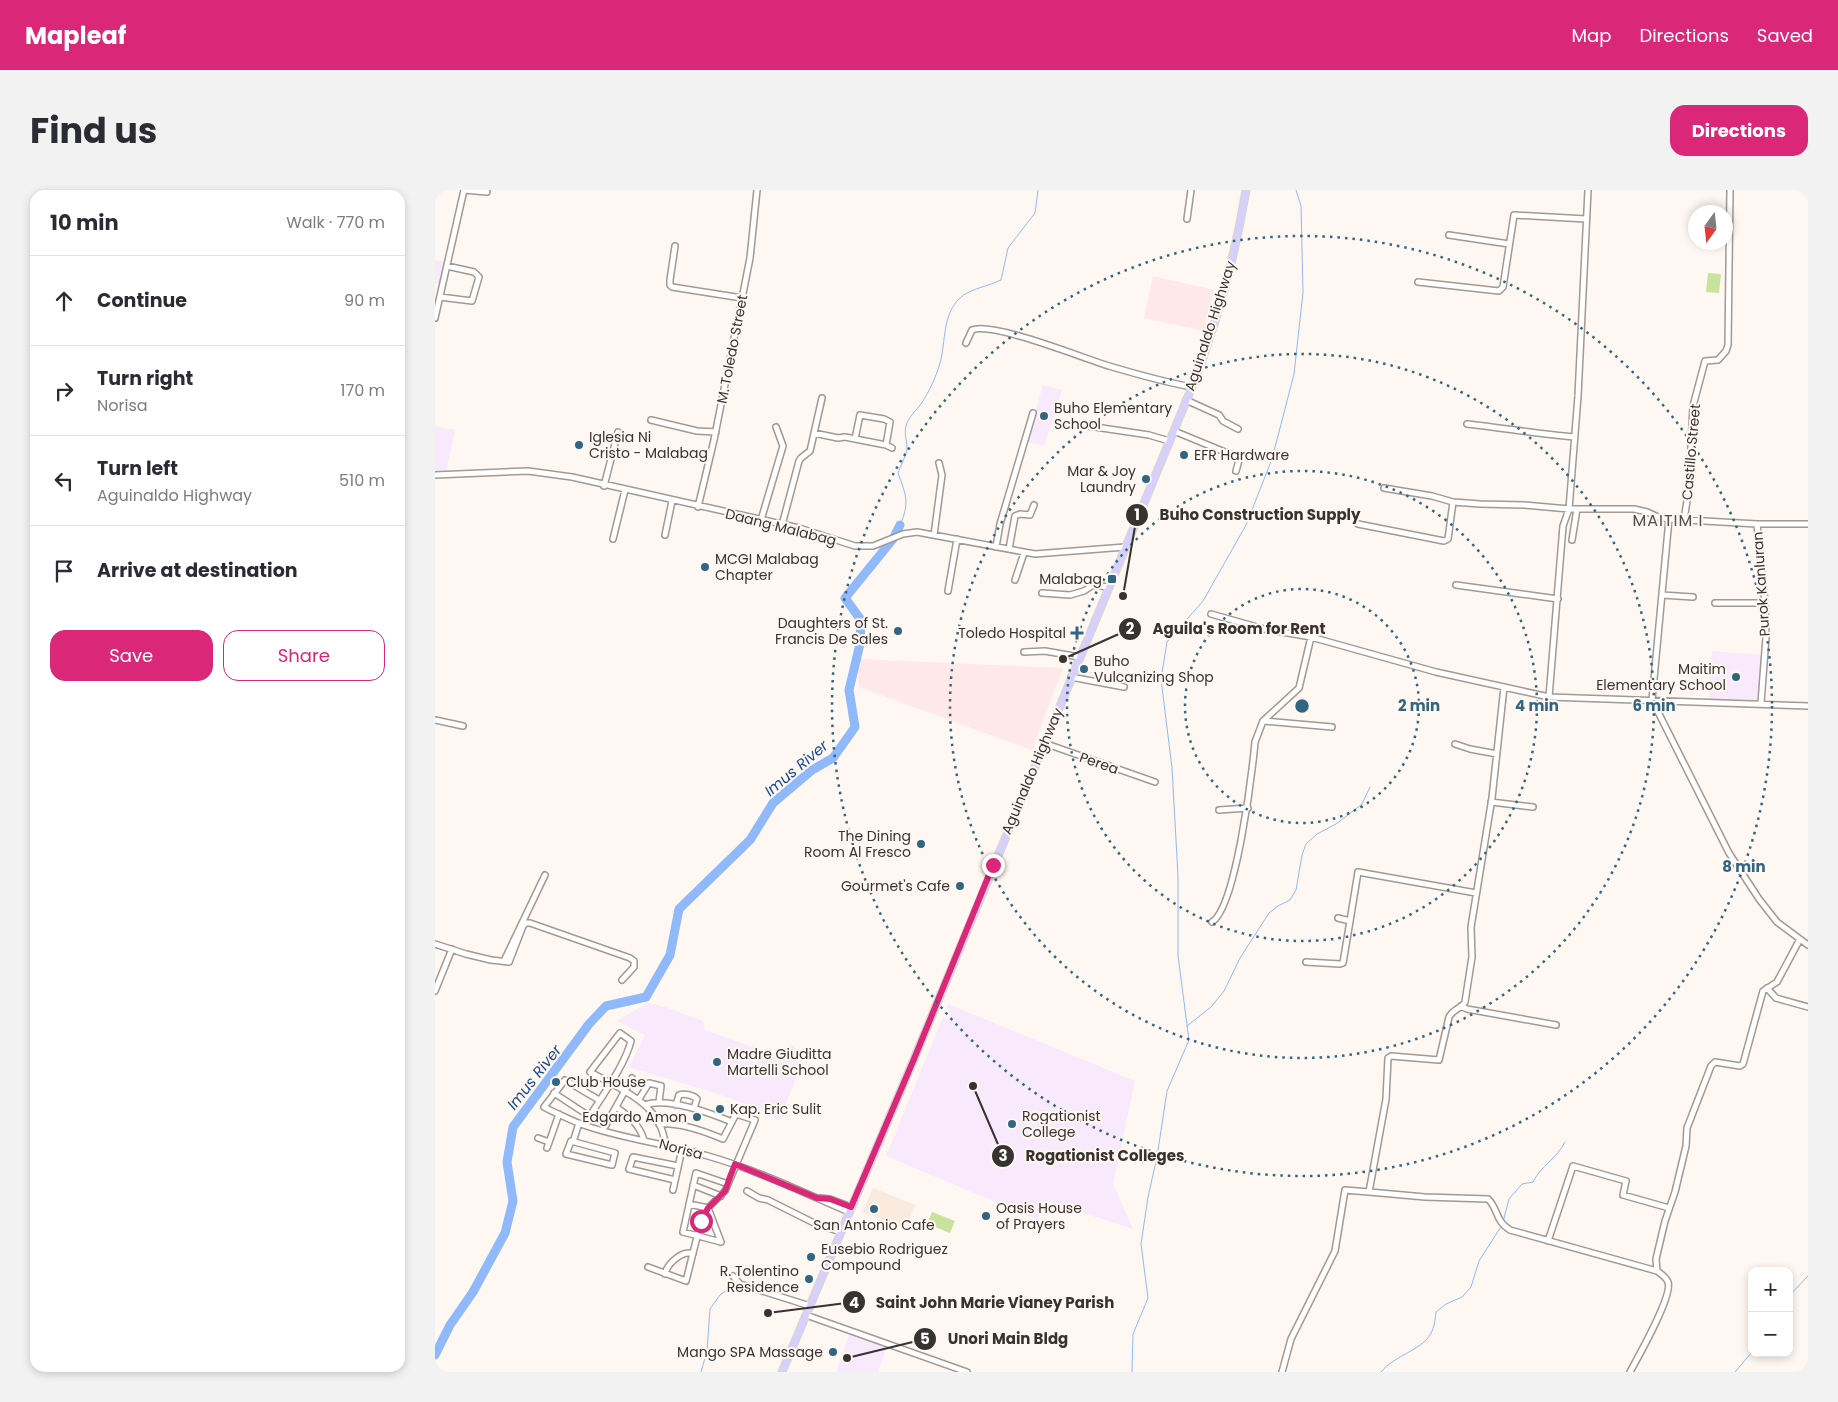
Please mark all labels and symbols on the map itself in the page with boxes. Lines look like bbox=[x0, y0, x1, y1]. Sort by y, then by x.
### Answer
north arrow bbox=[1688, 205, 1733, 250]
street label: Aguinaldo Highway bbox=[1180, 258, 1241, 394]
street label: M. Toledo Street bbox=[712, 293, 752, 405]
place label: Buho Elementary School bbox=[1054, 398, 1172, 434]
street label: Castillo Street bbox=[1677, 403, 1705, 501]
marker: Buho Elementary School bbox=[1038, 410, 1050, 422]
place label: Iglesia Ni Cristo - Malabag bbox=[589, 427, 708, 463]
marker: Iglesia Ni Cristo - Malabag bbox=[573, 439, 585, 451]
place label: EFR Hardware bbox=[1194, 445, 1289, 465]
marker: EFR Hardware bbox=[1178, 449, 1190, 461]
place label: Mar & Joy Laundry bbox=[1067, 461, 1136, 497]
marker: Mar & Joy Laundry bbox=[1140, 473, 1152, 485]
callout: Buho Construction Supply bbox=[1124, 500, 1370, 530]
street label: Daang Malabag bbox=[723, 504, 839, 550]
text: 1 bbox=[1134, 504, 1140, 525]
text: Buho Construction Supply bbox=[1160, 504, 1361, 525]
district label: MAITIM I bbox=[1632, 509, 1704, 532]
street label: Purok Kanluran bbox=[1747, 531, 1775, 637]
place label: MCGI Malabag Chapter bbox=[715, 549, 819, 585]
marker: MCGI Malabag Chapter bbox=[699, 561, 711, 573]
place label: Malabag bbox=[1039, 569, 1102, 589]
marker: Malabag bbox=[1106, 573, 1118, 585]
place label: Daughters of St. Francis De Sales bbox=[775, 613, 888, 649]
callout: Aguila's Room for Rent bbox=[1117, 614, 1335, 644]
text: 2 bbox=[1126, 618, 1135, 639]
text: Aguila's Room for Rent bbox=[1153, 618, 1325, 639]
place label: Toledo Hospital bbox=[958, 623, 1066, 643]
marker: Daughters of St. Francis De Sales bbox=[892, 625, 904, 637]
marker: Toledo Hospital bbox=[1070, 626, 1084, 640]
place label: Buho Vulcanizing Shop bbox=[1094, 651, 1214, 687]
place label: Maitim Elementary School bbox=[1596, 659, 1726, 695]
marker: Buho Vulcanizing Shop bbox=[1078, 663, 1090, 675]
marker: Maitim Elementary School bbox=[1730, 671, 1742, 683]
text: 2 min bbox=[1398, 695, 1440, 716]
text: 4 min bbox=[1515, 695, 1559, 716]
text: 6 min bbox=[1632, 695, 1676, 716]
centre of rings bbox=[1293, 697, 1311, 715]
street label: Aguinaldo Highway bbox=[996, 705, 1068, 837]
water label: Imus River bbox=[760, 735, 833, 801]
street label: Perea bbox=[1077, 747, 1121, 779]
place label: The Dining Room Al Fresco bbox=[804, 826, 911, 862]
marker: The Dining Room Al Fresco bbox=[915, 838, 927, 850]
route end bbox=[982, 854, 1005, 877]
text: 8 min bbox=[1722, 856, 1766, 877]
place label: Gourmet's Cafe bbox=[841, 876, 950, 896]
marker: Gourmet's Cafe bbox=[954, 880, 966, 892]
water label: Imus River bbox=[502, 1040, 566, 1114]
place label: Madre Giuditta Martelli School bbox=[727, 1044, 831, 1080]
marker: Madre Giuditta Martelli School bbox=[711, 1056, 723, 1068]
place label: Club House bbox=[566, 1072, 646, 1092]
marker: Club House bbox=[550, 1076, 562, 1088]
place label: Kap. Eric Sulit bbox=[730, 1099, 821, 1119]
marker: Kap. Eric Sulit bbox=[714, 1103, 726, 1115]
place label: Rogationist College bbox=[1022, 1106, 1101, 1142]
place label: Edgardo Amon bbox=[582, 1107, 687, 1127]
marker: Edgardo Amon bbox=[691, 1111, 703, 1123]
marker: Rogationist College bbox=[1006, 1118, 1018, 1130]
street label: Norisa bbox=[657, 1134, 705, 1164]
callout: Rogationist Colleges bbox=[991, 1141, 1195, 1171]
text: 3 bbox=[998, 1145, 1008, 1166]
text: Rogationist Colleges bbox=[1026, 1145, 1184, 1166]
place label: Oasis House of Prayers bbox=[996, 1198, 1082, 1234]
marker: San Antonio Cafe bbox=[868, 1203, 880, 1215]
route start bbox=[690, 1210, 713, 1233]
marker: Oasis House of Prayers bbox=[980, 1210, 992, 1222]
place label: San Antonio Cafe bbox=[813, 1215, 935, 1235]
place label: Eusebio Rodriguez Compound bbox=[821, 1239, 948, 1275]
marker: Eusebio Rodriguez Compound bbox=[805, 1251, 817, 1263]
place label: R. Tolentino Residence bbox=[720, 1261, 799, 1297]
marker: R. Tolentino Residence bbox=[803, 1273, 815, 1285]
callout: Saint John Marie Vianey Parish bbox=[841, 1287, 1125, 1317]
text: 4 bbox=[849, 1292, 859, 1313]
text: Saint John Marie Vianey Parish bbox=[876, 1292, 1114, 1313]
callout: Unori Main Bldg bbox=[913, 1324, 1078, 1354]
text: 5 bbox=[920, 1328, 930, 1349]
text: Unori Main Bldg bbox=[948, 1328, 1068, 1349]
place label: Mango SPA Massage bbox=[677, 1342, 823, 1362]
marker: Mango SPA Massage bbox=[827, 1346, 839, 1358]

